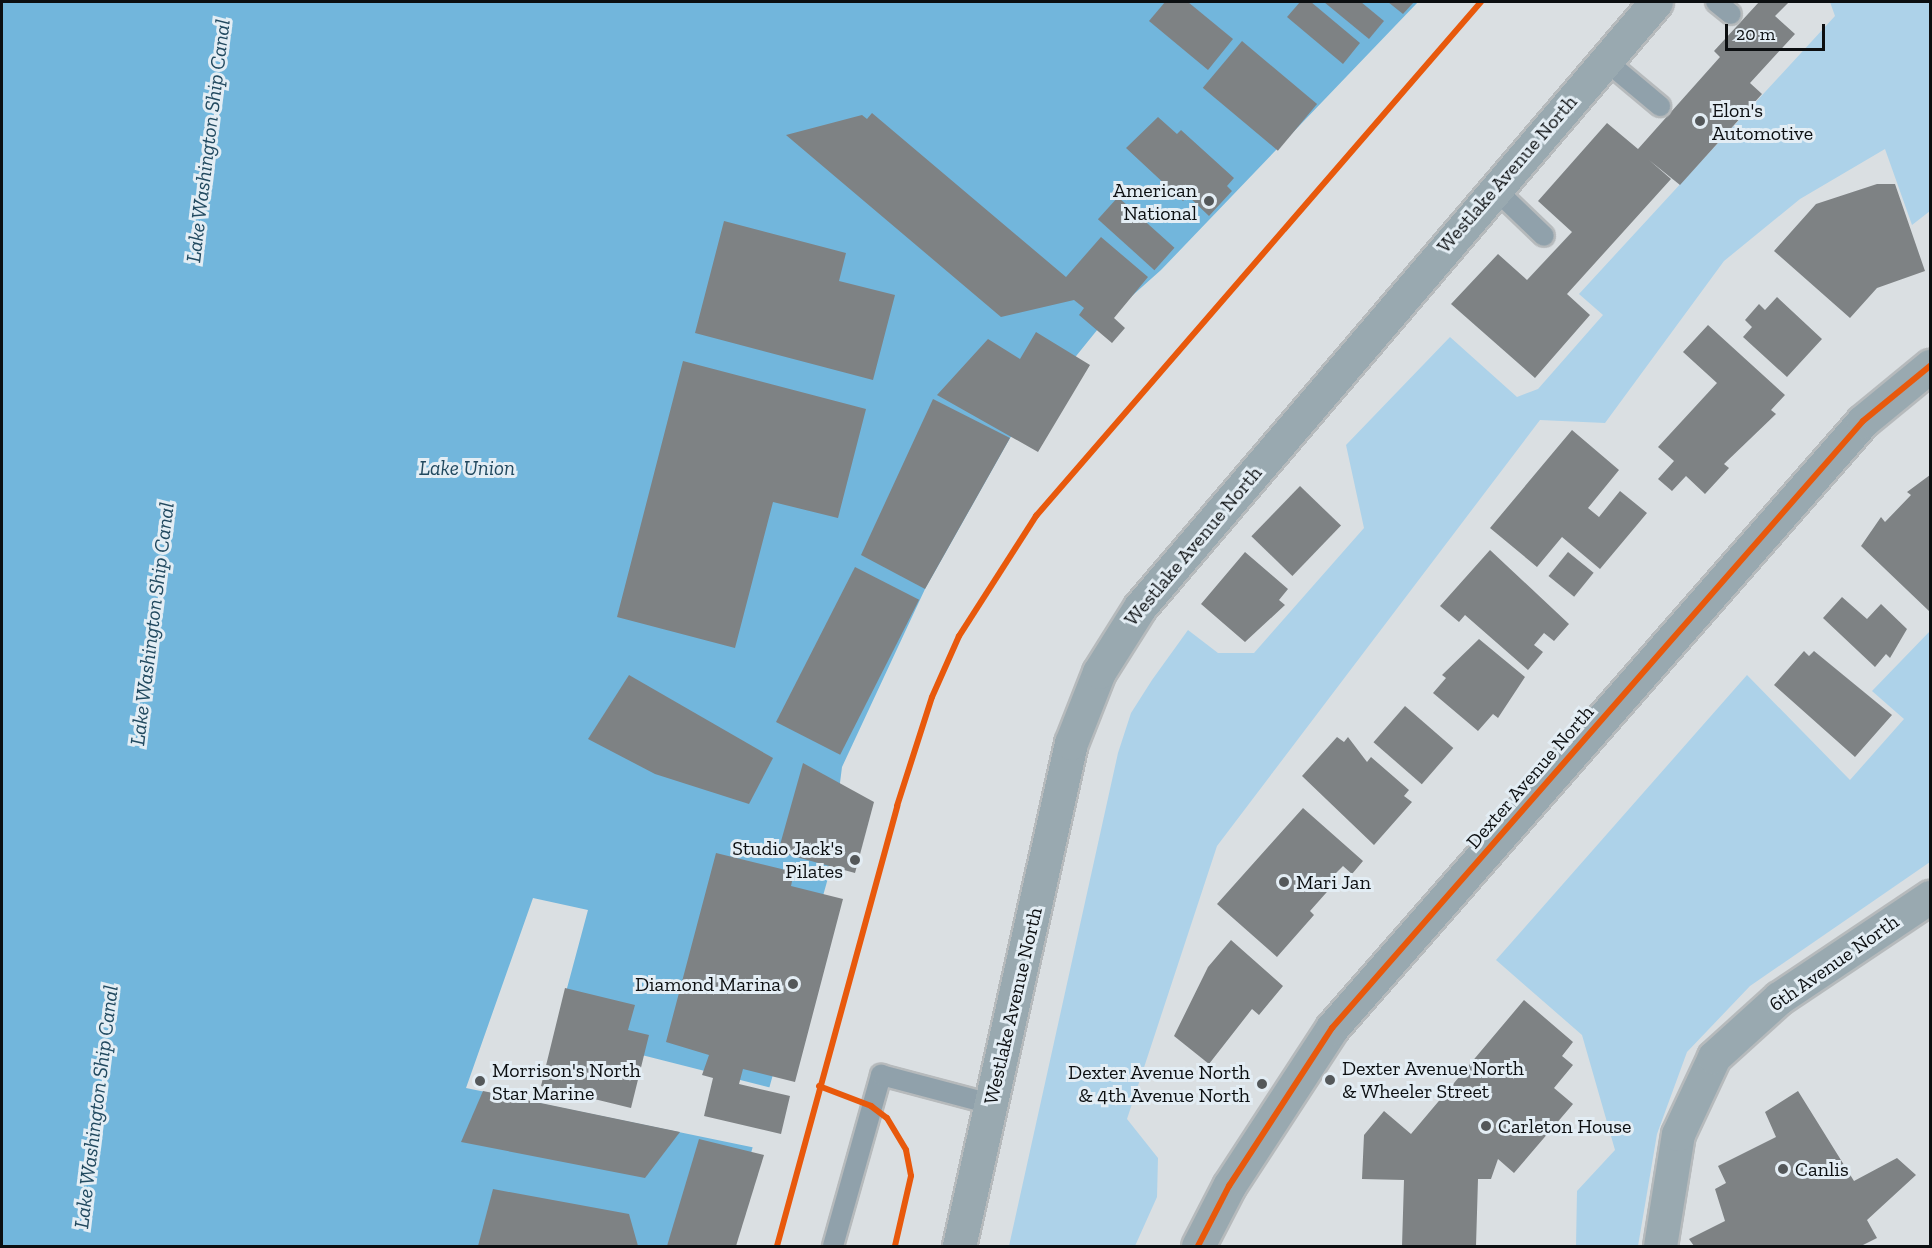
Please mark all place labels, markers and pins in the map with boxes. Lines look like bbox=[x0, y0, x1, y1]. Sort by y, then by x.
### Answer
place label: Elon's Automotive bbox=[1712, 98, 1813, 145]
marker: Elon's Automotive bbox=[1693, 114, 1707, 128]
place label: American National bbox=[1113, 178, 1197, 225]
marker: American National bbox=[1202, 194, 1216, 208]
place label: Studio Jack's Pilates bbox=[732, 837, 843, 884]
marker: Studio Jack's Pilates bbox=[848, 853, 862, 867]
place label: Mari Jan bbox=[1296, 870, 1371, 894]
marker: Mari Jan bbox=[1277, 875, 1291, 889]
place label: Diamond Marina bbox=[635, 972, 781, 996]
marker: Diamond Marina bbox=[786, 977, 800, 991]
place label: Dexter Avenue North & Wheeler Street bbox=[1342, 1056, 1525, 1103]
place label: Morrison's North Star Marine bbox=[492, 1058, 641, 1105]
place label: Dexter Avenue North & 4th Avenue North bbox=[1067, 1060, 1250, 1107]
marker: Dexter Avenue North & Wheeler Street bbox=[1323, 1073, 1337, 1087]
marker: Morrison's North Star Marine bbox=[473, 1074, 487, 1088]
marker: Dexter Avenue North & 4th Avenue North bbox=[1255, 1077, 1269, 1091]
place label: Carleton House bbox=[1498, 1114, 1632, 1138]
marker: Carleton House bbox=[1479, 1119, 1493, 1133]
place label: Canlis bbox=[1795, 1157, 1849, 1181]
marker: Canlis bbox=[1776, 1162, 1790, 1176]

